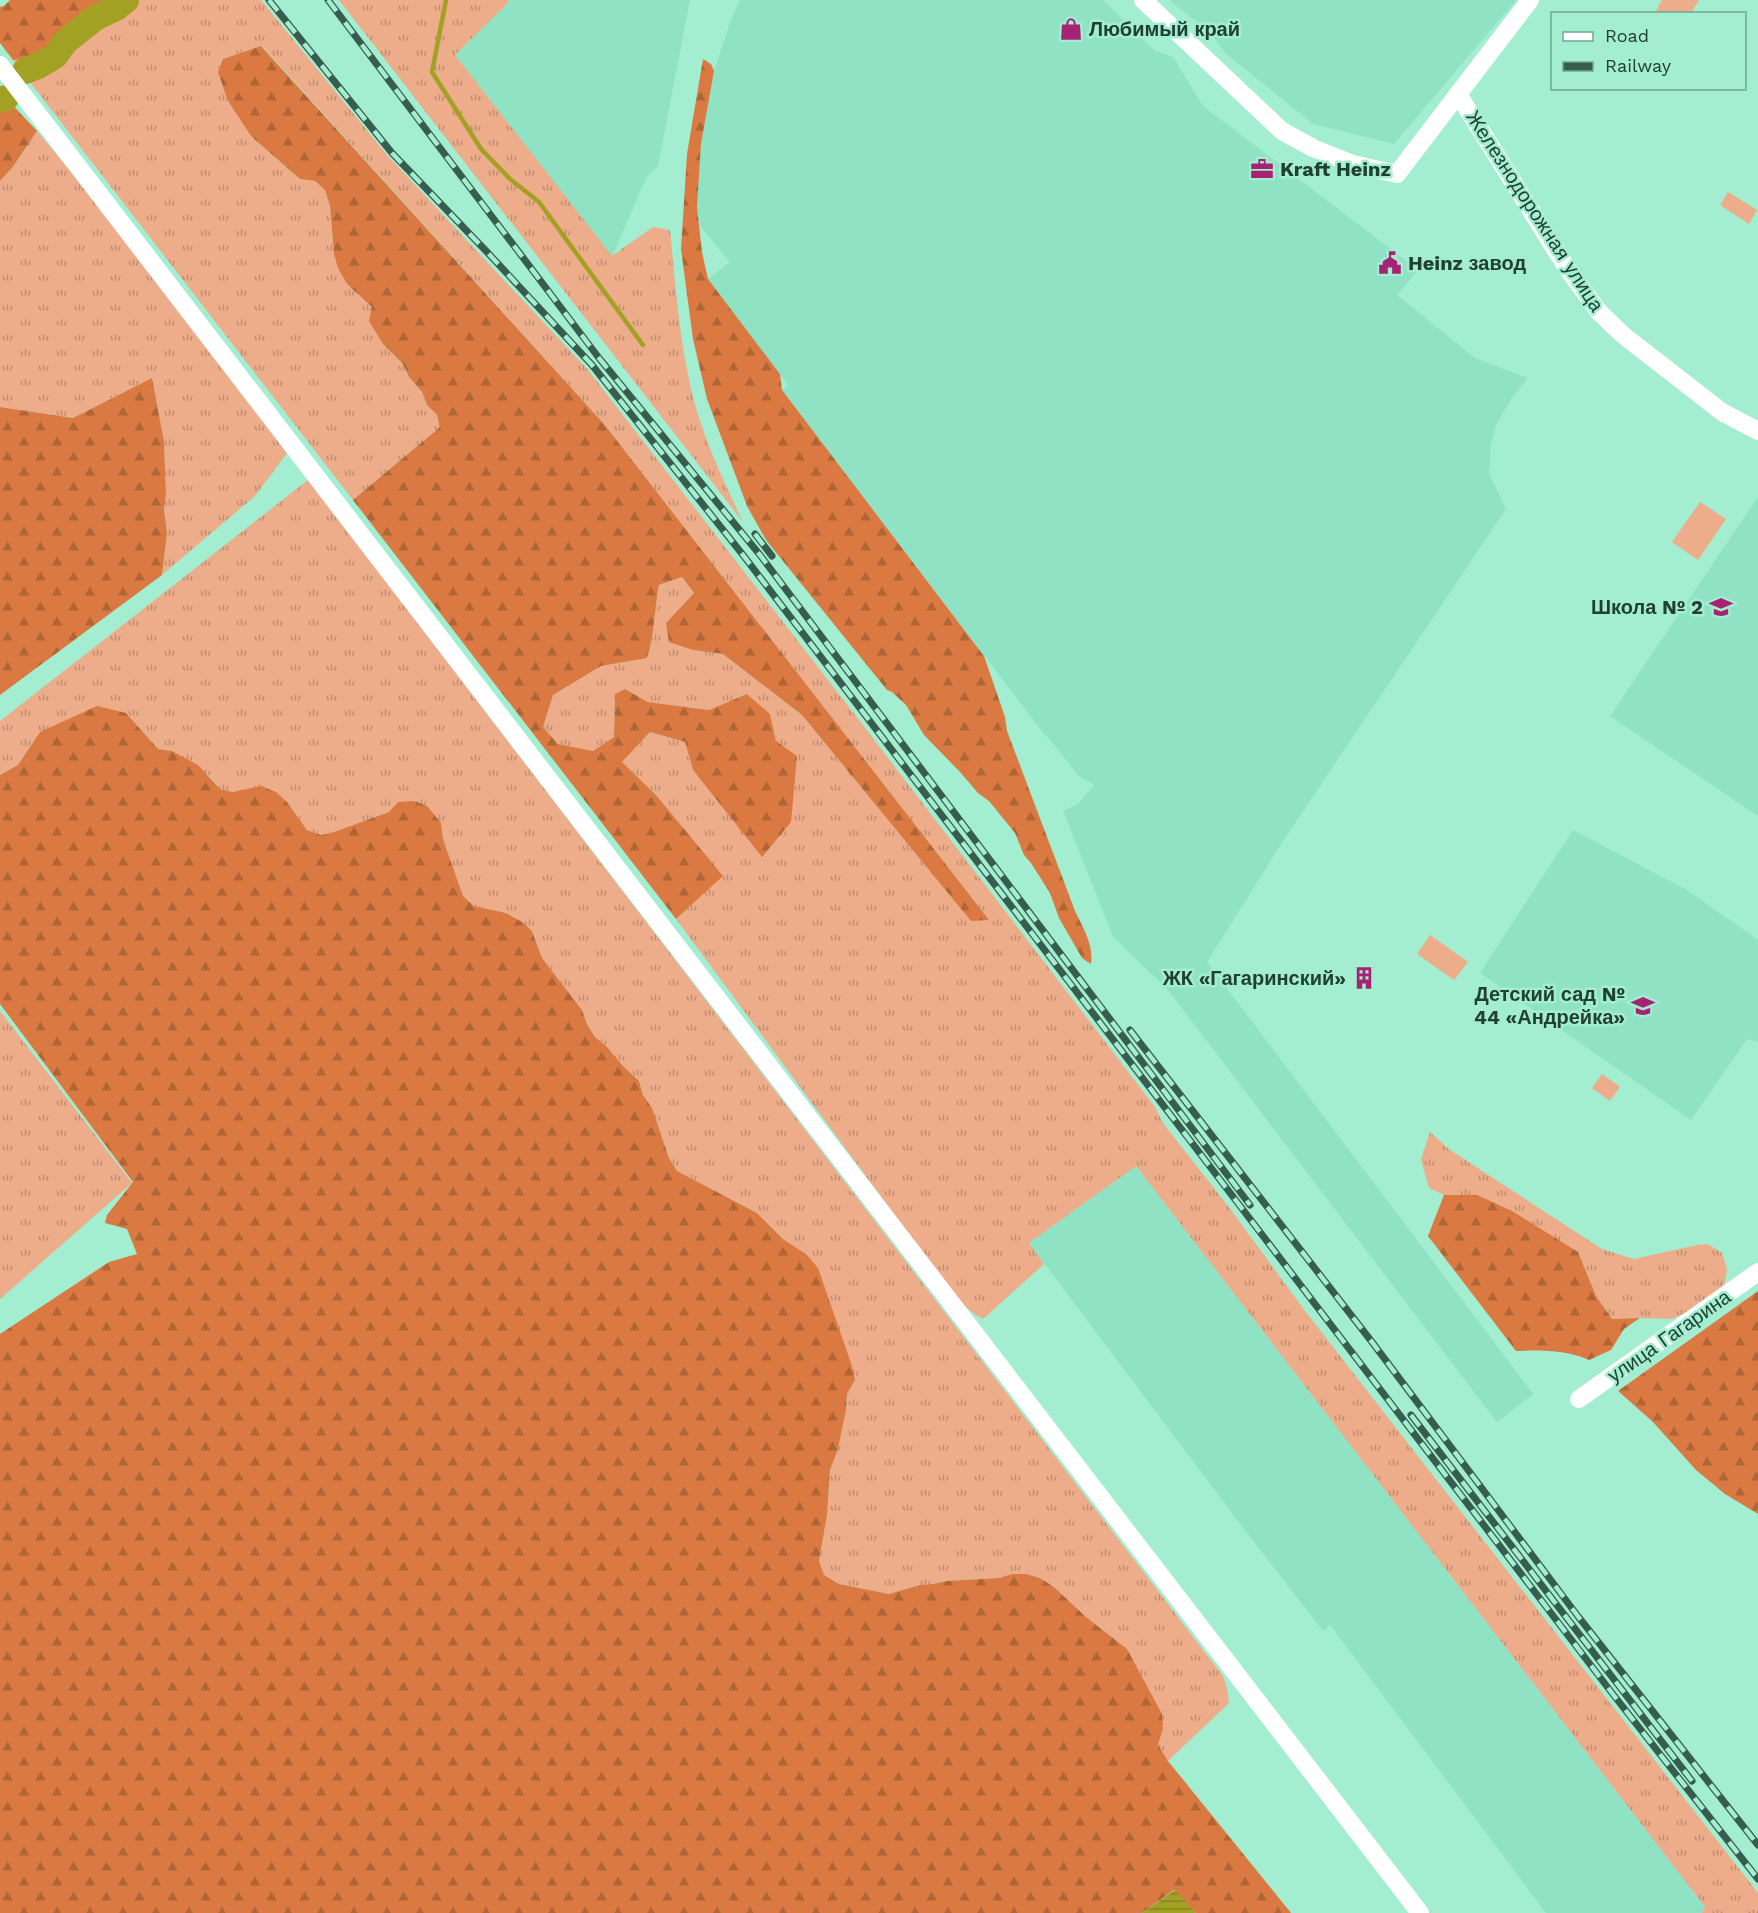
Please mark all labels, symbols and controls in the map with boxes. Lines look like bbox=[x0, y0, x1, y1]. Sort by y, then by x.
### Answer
legend bbox=[1551, 12, 1746, 90]
shop icon: Любимый край bbox=[1058, 16, 1084, 42]
place label: Любимый край bbox=[1089, 17, 1240, 41]
text: Road bbox=[1605, 25, 1649, 46]
text: Railway bbox=[1605, 55, 1672, 76]
street label: Железнодорожная улица bbox=[1461, 106, 1610, 317]
office icon: Kraft Heinz bbox=[1249, 156, 1275, 182]
place label: Kraft Heinz bbox=[1280, 157, 1391, 181]
public building icon: Heinz завод bbox=[1377, 250, 1403, 276]
place label: Heinz завод bbox=[1408, 251, 1526, 275]
school or university icon: Школа № 2 bbox=[1708, 594, 1734, 620]
place label: Школа № 2 bbox=[1591, 595, 1703, 619]
building icon: ЖК «Гагаринский» bbox=[1351, 965, 1377, 991]
place label: ЖК «Гагаринский» bbox=[1162, 966, 1346, 990]
place label: Детский сад № 44 «Андрейка» bbox=[1474, 982, 1625, 1029]
school or university icon: Детский сад № 44 «Андрейка» bbox=[1630, 993, 1656, 1019]
street label: улица Гагарина bbox=[1603, 1284, 1736, 1387]

